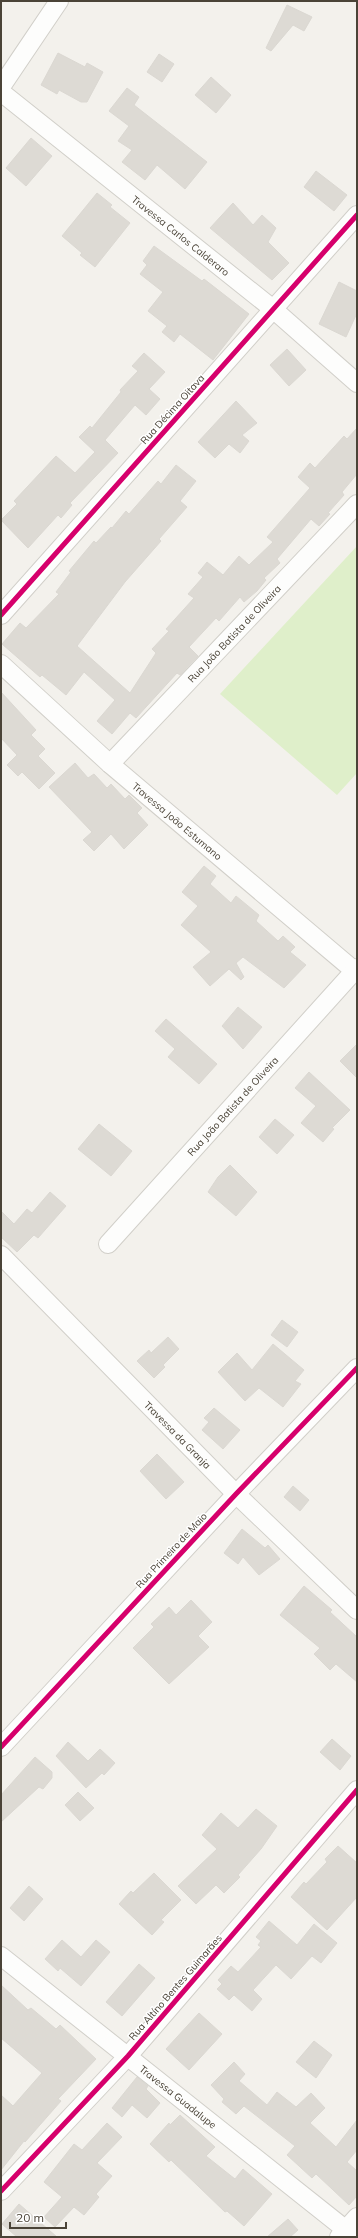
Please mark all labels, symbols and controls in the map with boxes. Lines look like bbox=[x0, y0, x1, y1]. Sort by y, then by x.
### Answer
street label: Travessa Carlos Calderaro bbox=[129, 193, 232, 279]
street label: Rua Décima Oitava bbox=[138, 372, 207, 447]
street label: Rua João Batista de Oliveira bbox=[185, 582, 284, 685]
street label: Travessa João Estumano bbox=[129, 780, 225, 863]
street label: Rua João Batista de Oliveira bbox=[185, 1054, 281, 1159]
street label: Travessa da Granja bbox=[141, 1398, 213, 1472]
street label: Rua Primeiro de Maio bbox=[133, 1510, 210, 1591]
street label: Rua Altíno Bentes Guimarães bbox=[126, 1932, 225, 2043]
street label: Travessa Guadalupe bbox=[137, 2062, 219, 2131]
scale bar bbox=[10, 2204, 66, 2230]
text: 20 m bbox=[16, 2210, 44, 2225]

